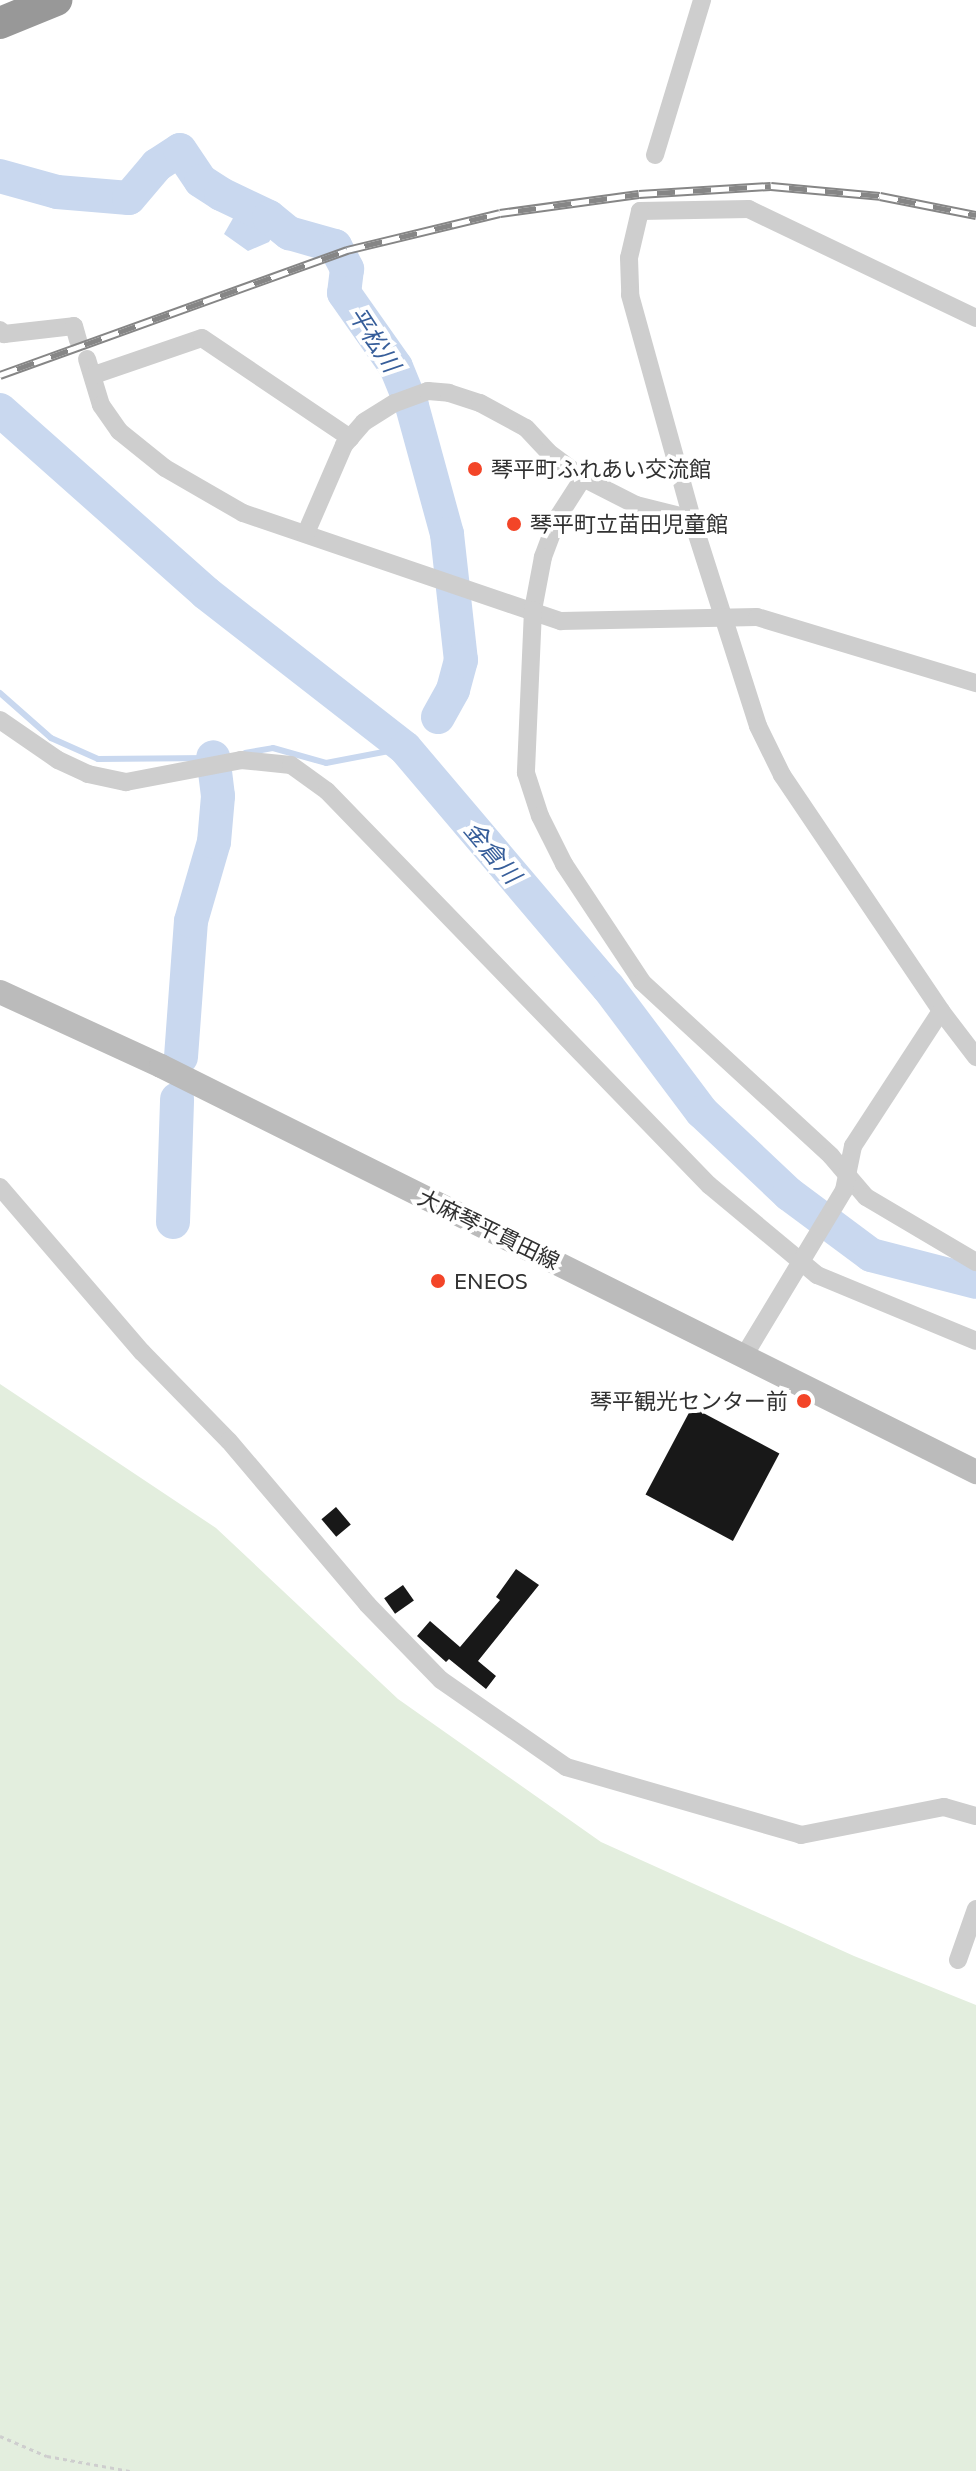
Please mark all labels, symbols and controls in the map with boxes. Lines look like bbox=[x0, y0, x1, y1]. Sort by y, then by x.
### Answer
water label: 平松川 bbox=[343, 301, 407, 377]
place label: 琴平町ふれあい交流館 bbox=[491, 456, 711, 482]
marker: 琴平町ふれあい交流館 bbox=[466, 460, 484, 478]
place label: 琴平町立苗田児童館 bbox=[530, 511, 728, 537]
marker: 琴平町立苗田児童館 bbox=[505, 515, 523, 533]
water label: 金倉川 bbox=[459, 815, 527, 889]
street label: 大麻琴平貫田線 bbox=[414, 1183, 564, 1275]
place label: ENEOS bbox=[454, 1268, 528, 1294]
marker: ENEOS bbox=[429, 1272, 447, 1290]
place label: 琴平観光センター前 bbox=[590, 1388, 788, 1414]
marker: 琴平観光センター前 bbox=[795, 1392, 813, 1410]

